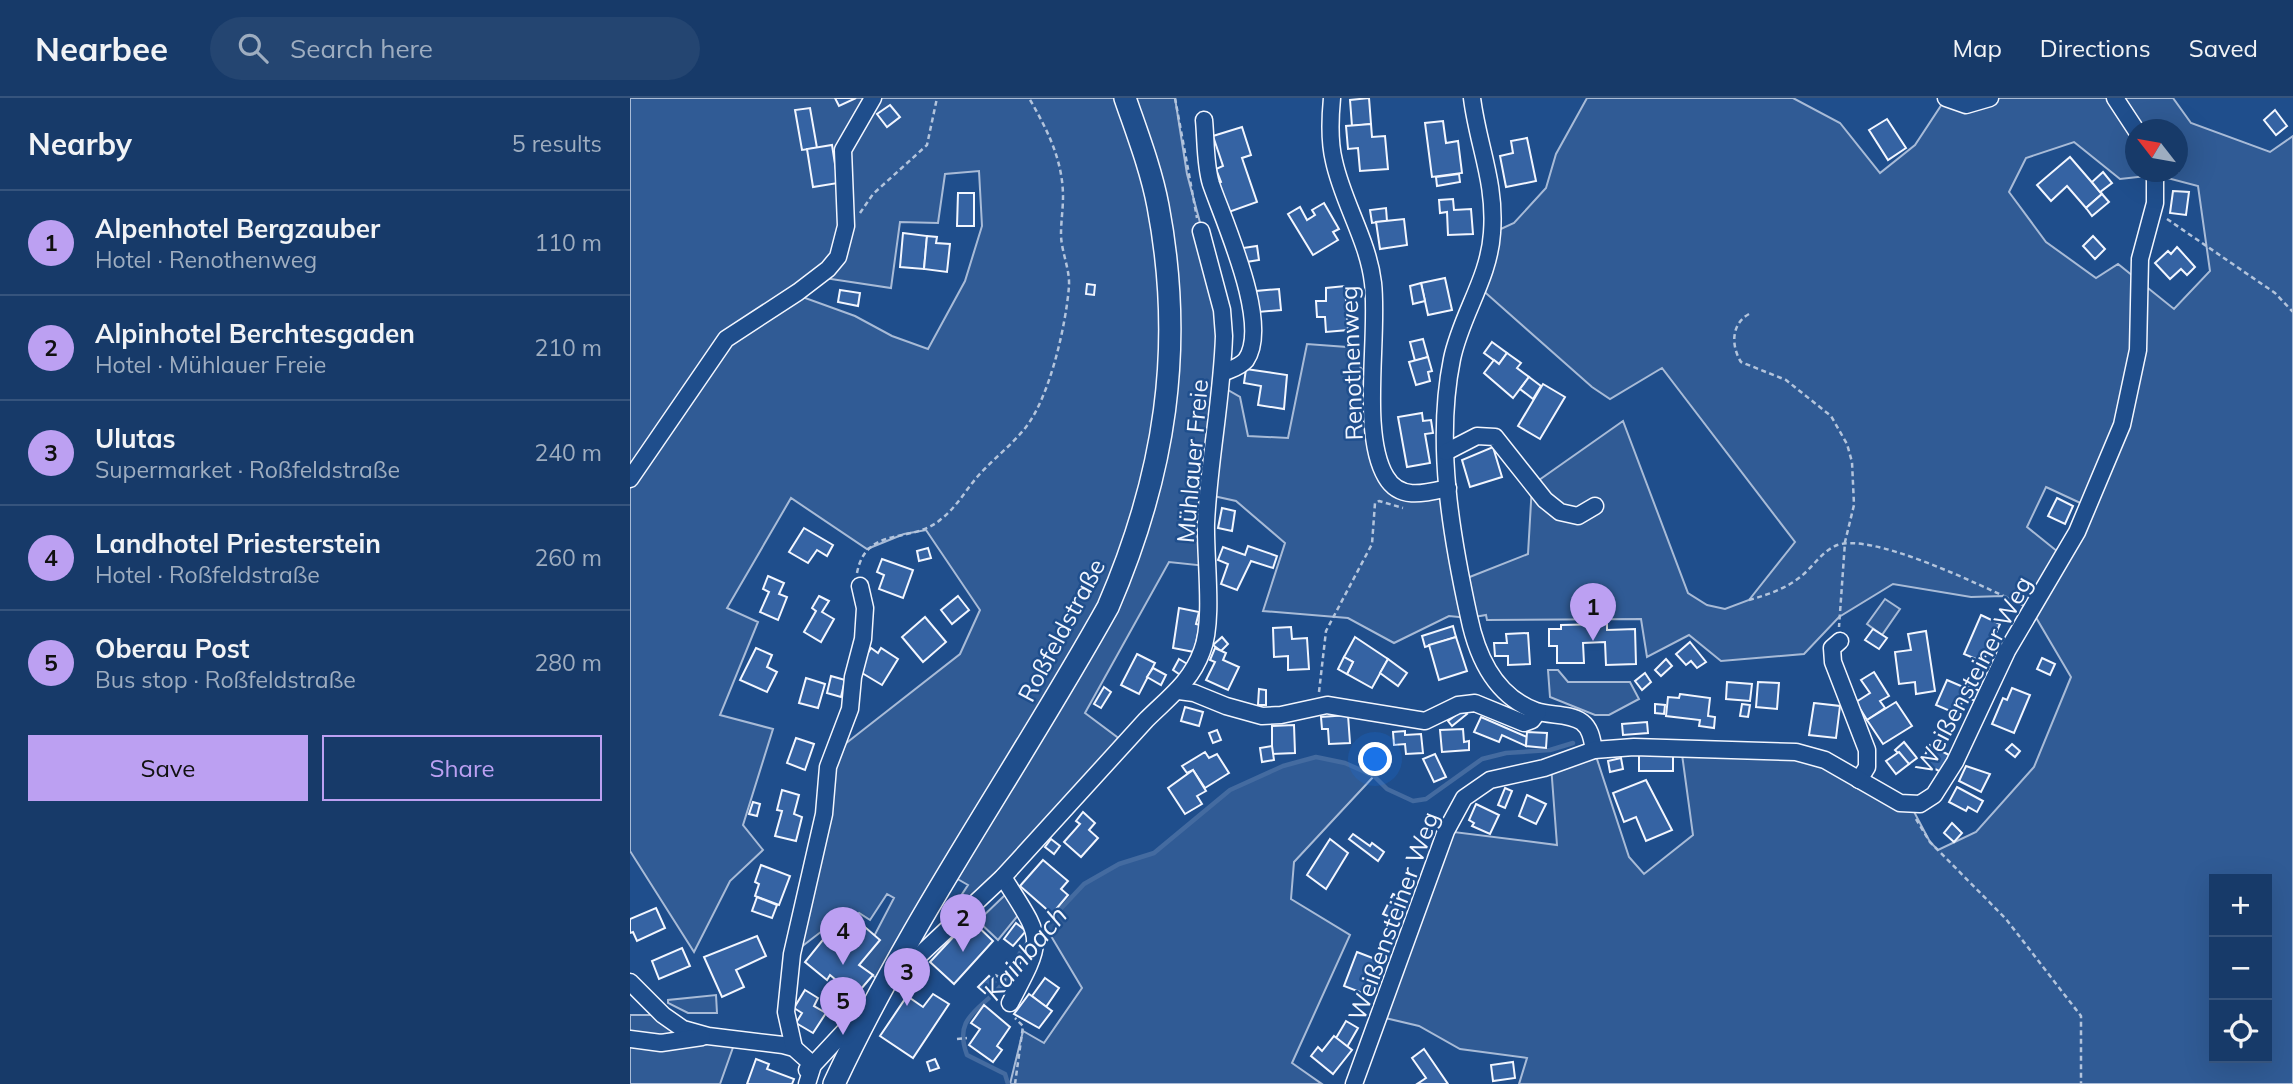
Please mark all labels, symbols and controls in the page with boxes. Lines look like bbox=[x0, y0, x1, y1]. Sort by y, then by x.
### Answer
search box bbox=[210, 17, 700, 80]
text: Nearbee bbox=[35, 28, 168, 69]
icon: search bbox=[234, 29, 272, 67]
text: Search here bbox=[290, 32, 433, 65]
text: Map bbox=[1952, 33, 2002, 63]
text: Directions bbox=[2040, 33, 2151, 63]
text: Saved bbox=[2189, 33, 2258, 63]
north arrow bbox=[2125, 119, 2188, 182]
text: Nearby bbox=[28, 125, 132, 163]
text: 5 results bbox=[512, 129, 602, 158]
text: Alpenhotel Bergzauber bbox=[95, 212, 380, 245]
text: 1 bbox=[44, 228, 58, 257]
text: 110 m bbox=[534, 228, 602, 257]
text: Hotel · Renothenweg bbox=[95, 245, 317, 274]
street label: Renothenweg bbox=[1333, 285, 1369, 441]
text: Alpinhotel Berchtesgaden bbox=[95, 317, 415, 350]
text: 2 bbox=[44, 333, 58, 362]
text: 210 m bbox=[534, 333, 602, 362]
text: Hotel · Mühlauer Freie bbox=[95, 350, 326, 379]
street label: Mühlauer Freie bbox=[1170, 378, 1214, 544]
text: Ulutas bbox=[95, 422, 176, 455]
text: 3 bbox=[44, 438, 58, 467]
text: 240 m bbox=[534, 438, 602, 467]
text: Supermarket · Roßfeldstraße bbox=[95, 455, 400, 484]
text: Landhotel Priesterstein bbox=[95, 527, 381, 560]
text: 4 bbox=[44, 543, 58, 572]
text: 260 m bbox=[534, 543, 602, 572]
street label: Roßfeldstraße bbox=[1011, 553, 1111, 707]
text: Hotel · Roßfeldstraße bbox=[95, 560, 320, 589]
street label: Weißensteiner Weg bbox=[1908, 571, 2038, 779]
pin: 1 bbox=[1570, 583, 1616, 641]
text: Oberau Post bbox=[95, 632, 249, 665]
text: 5 bbox=[44, 648, 58, 677]
text: 280 m bbox=[534, 648, 602, 677]
text: Bus stop · Roßfeldstraße bbox=[95, 665, 356, 694]
button: Save bbox=[28, 735, 308, 801]
button: Share bbox=[322, 735, 602, 801]
your location bbox=[1358, 742, 1392, 776]
street label: Weißensteiner Weg bbox=[1341, 807, 1445, 1025]
map controls bbox=[2209, 874, 2272, 1063]
button: + bbox=[2209, 874, 2272, 937]
pin: 2 bbox=[940, 894, 986, 952]
water label: Kainbach bbox=[976, 899, 1074, 1007]
pin: 4 bbox=[820, 907, 866, 965]
button: − bbox=[2209, 937, 2272, 1000]
pin: 3 bbox=[884, 948, 930, 1006]
pin: 5 bbox=[820, 977, 866, 1035]
button: locate bbox=[2209, 1000, 2272, 1063]

